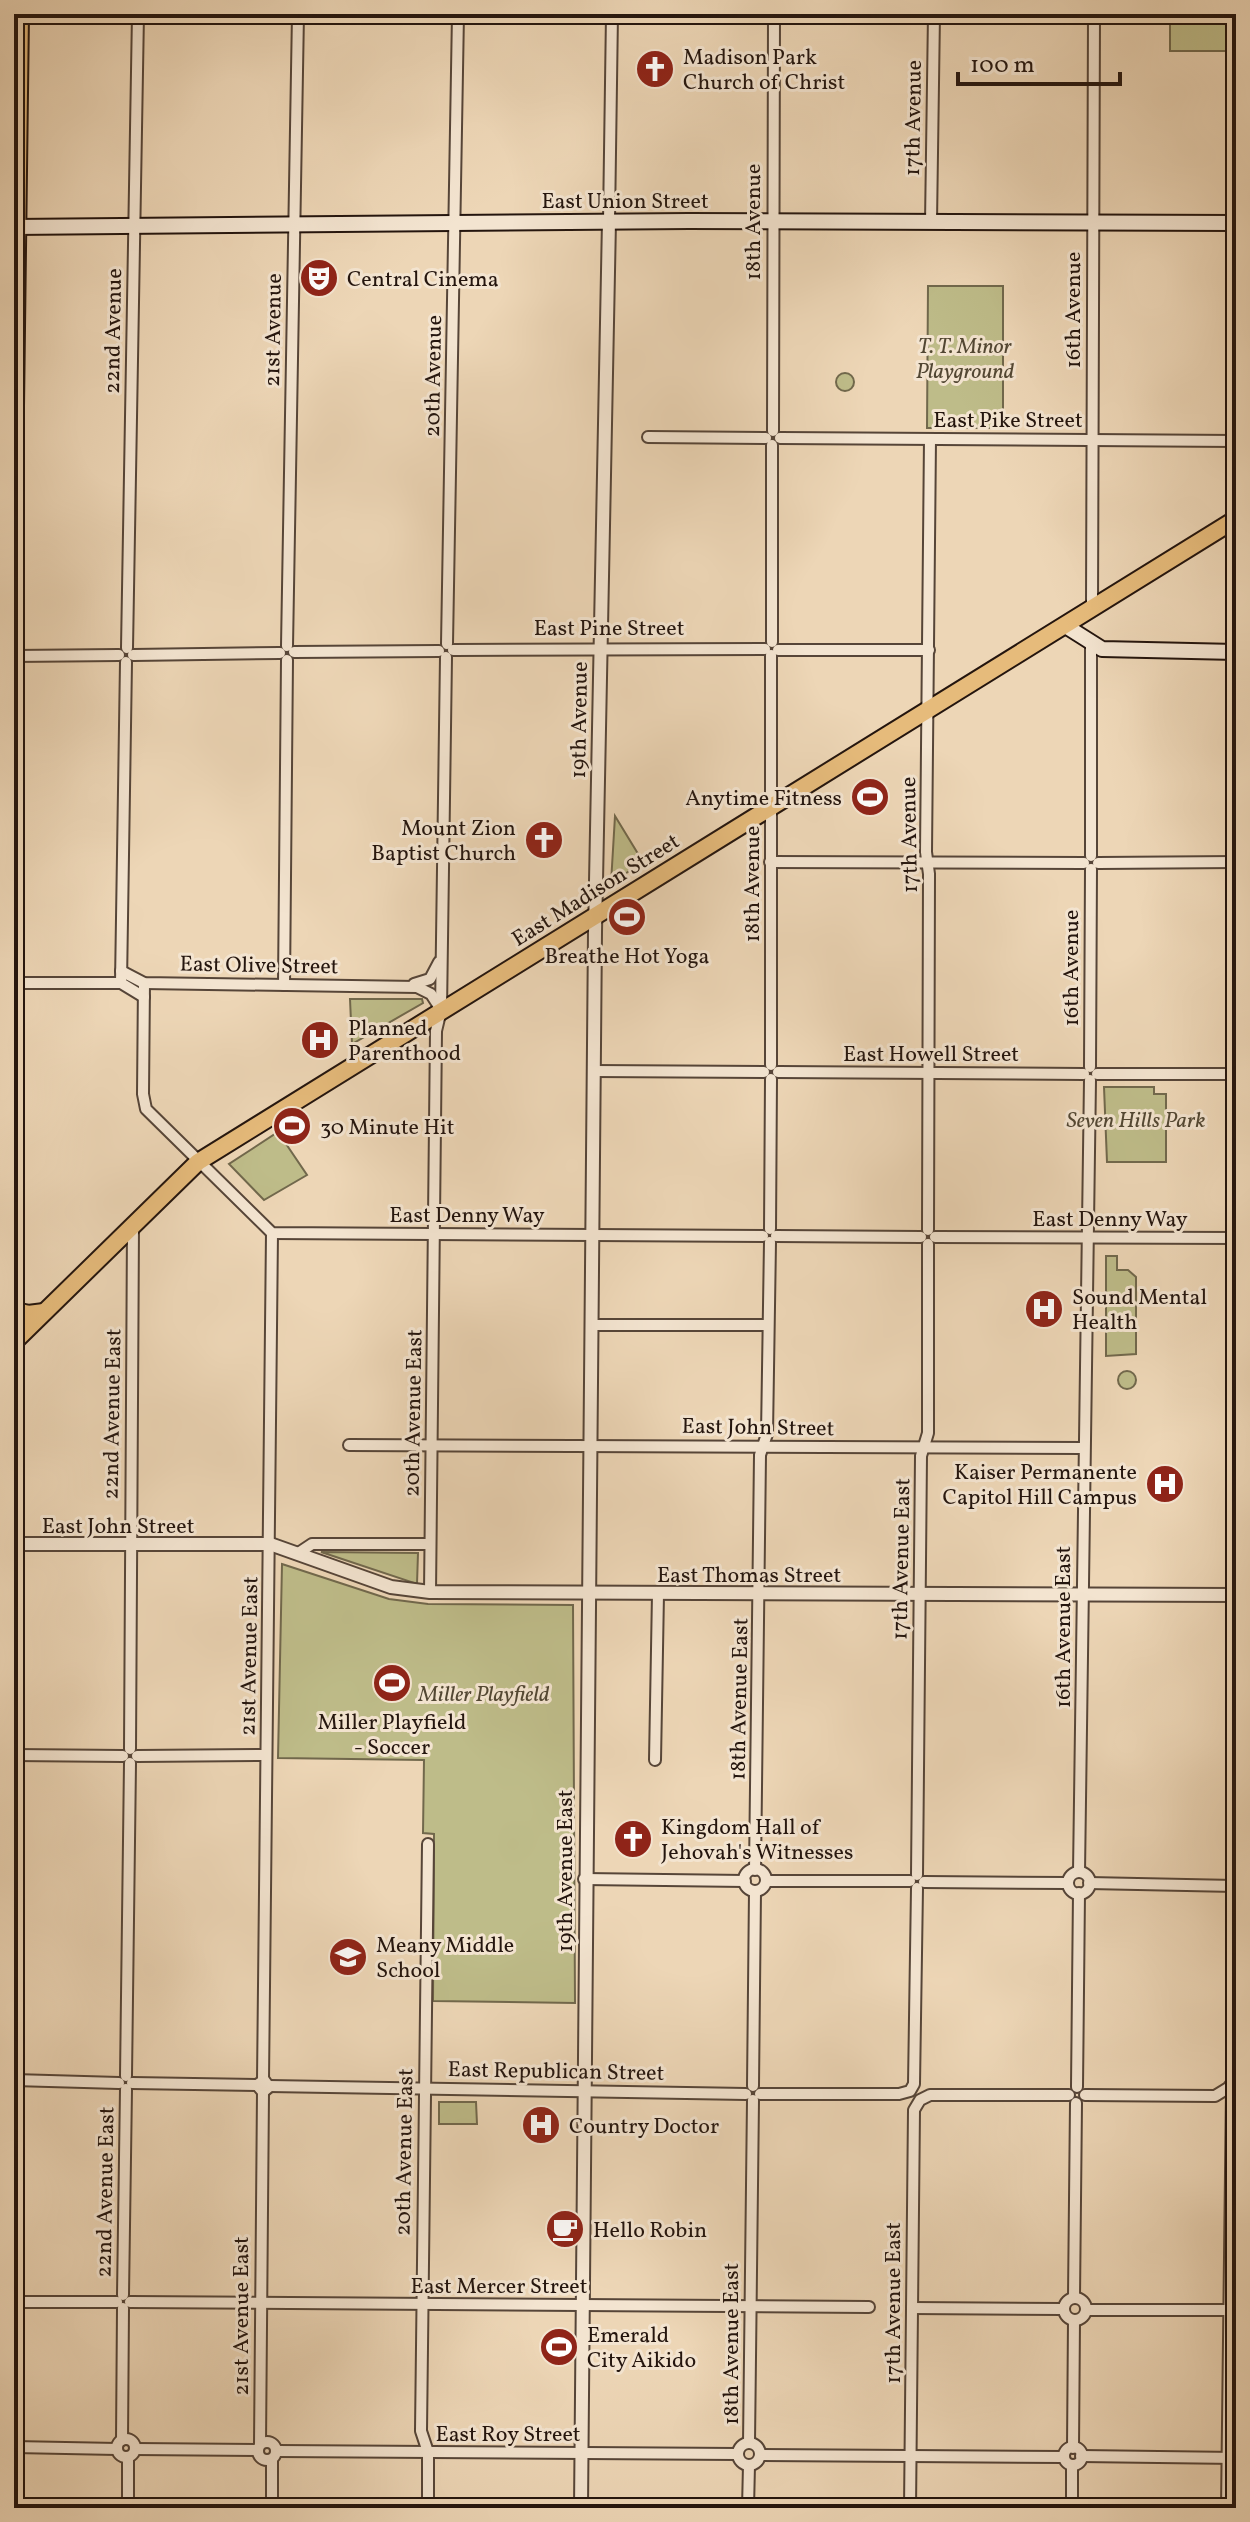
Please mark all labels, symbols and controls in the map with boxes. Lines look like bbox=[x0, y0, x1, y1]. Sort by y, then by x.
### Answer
scale bar bbox=[958, 36, 1120, 86]
place label: Madison Park Church of Christ bbox=[683, 43, 845, 99]
church icon: Madison Park Church of Christ bbox=[634, 48, 676, 90]
text: 100 m bbox=[970, 49, 1035, 83]
street label: 17th Avenue bbox=[898, 60, 931, 177]
street label: 18th Avenue bbox=[739, 164, 770, 280]
street label: East Union Street bbox=[541, 187, 709, 218]
street label: 16th Avenue bbox=[1059, 252, 1090, 368]
theatre icon: Central Cinema bbox=[298, 257, 340, 299]
place label: Central Cinema bbox=[347, 265, 499, 296]
street label: 22nd Avenue bbox=[98, 268, 131, 394]
street label: 21st Avenue bbox=[258, 273, 291, 387]
street label: 20th Avenue bbox=[418, 315, 451, 437]
park label: T. T. Minor Playground bbox=[916, 332, 1015, 388]
street label: East Pike Street bbox=[933, 406, 1083, 437]
street label: East Pine Street bbox=[534, 614, 685, 645]
street label: 19th Avenue bbox=[564, 661, 597, 779]
sports icon: Anytime Fitness bbox=[849, 776, 891, 818]
street label: 17th Avenue bbox=[894, 776, 927, 893]
place label: Anytime Fitness bbox=[685, 784, 842, 815]
place label: Mount Zion Baptist Church bbox=[371, 814, 516, 870]
church icon: Mount Zion Baptist Church bbox=[523, 819, 565, 861]
street label: 18th Avenue bbox=[738, 826, 769, 942]
street label: East Madison Street bbox=[506, 827, 686, 955]
sports icon: Breathe Hot Yoga bbox=[606, 896, 648, 938]
street label: 16th Avenue bbox=[1057, 910, 1088, 1026]
place label: Breathe Hot Yoga bbox=[544, 942, 710, 973]
street label: East Olive Street bbox=[179, 950, 339, 983]
place label: Planned Parenthood bbox=[348, 1014, 461, 1070]
hospital icon: Planned Parenthood bbox=[299, 1019, 341, 1061]
street label: East Howell Street bbox=[843, 1040, 1019, 1071]
sports icon: 30 Minute Hit bbox=[271, 1105, 313, 1147]
park label: Seven Hills Park bbox=[1067, 1106, 1205, 1137]
place label: 30 Minute Hit bbox=[320, 1113, 455, 1144]
street label: East Denny Way bbox=[389, 1201, 545, 1232]
street label: East Denny Way bbox=[1032, 1205, 1188, 1236]
place label: Sound Mental Health bbox=[1072, 1283, 1207, 1339]
hospital icon: Sound Mental Health bbox=[1023, 1288, 1065, 1330]
street label: 22nd Avenue East bbox=[97, 1328, 130, 1500]
street label: 20th Avenue East bbox=[398, 1329, 431, 1497]
street label: East John Street bbox=[681, 1412, 835, 1445]
place label: Kaiser Permanente Capitol Hill Campus bbox=[943, 1458, 1137, 1514]
hospital icon: Kaiser Permanente Capitol Hill Campus bbox=[1144, 1463, 1186, 1505]
street label: 17th Avenue East bbox=[886, 1477, 919, 1640]
street label: East John Street bbox=[42, 1512, 195, 1543]
street label: 16th Avenue East bbox=[1049, 1545, 1080, 1708]
street label: East Thomas Street bbox=[657, 1561, 841, 1592]
street label: 21st Avenue East bbox=[234, 1576, 267, 1736]
street label: 18th Avenue East bbox=[724, 1617, 757, 1781]
sports icon: Miller Playfield - Soccer bbox=[371, 1662, 413, 1704]
park label: Miller Playfield bbox=[417, 1680, 550, 1711]
place label: Miller Playfield - Soccer bbox=[317, 1708, 467, 1764]
street label: 19th Avenue East bbox=[551, 1789, 582, 1952]
place label: Kingdom Hall of Jehovah's Witnesses bbox=[661, 1813, 853, 1869]
church icon: Kingdom Hall of Jehovah's Witnesses bbox=[612, 1818, 654, 1860]
place label: Meany Middle School bbox=[376, 1931, 514, 1987]
school or university icon: Meany Middle School bbox=[327, 1936, 369, 1978]
street label: East Republican Street bbox=[447, 2055, 665, 2090]
street label: 20th Avenue East bbox=[389, 2068, 422, 2236]
hospital icon: Country Doctor bbox=[520, 2104, 562, 2146]
street label: 22nd Avenue East bbox=[90, 2106, 123, 2278]
place label: Country Doctor bbox=[569, 2112, 719, 2143]
cafe icon: Hello Robin bbox=[544, 2208, 586, 2250]
place label: Hello Robin bbox=[593, 2216, 707, 2247]
street label: 17th Avenue East bbox=[879, 2222, 910, 2384]
street label: 21st Avenue East bbox=[227, 2236, 258, 2396]
street label: 18th Avenue East bbox=[717, 2262, 748, 2425]
street label: East Mercer Street bbox=[411, 2272, 588, 2303]
place label: Emerald City Aikido bbox=[587, 2321, 696, 2377]
sports icon: Emerald City Aikido bbox=[538, 2326, 580, 2368]
street label: East Roy Street bbox=[435, 2420, 581, 2451]

